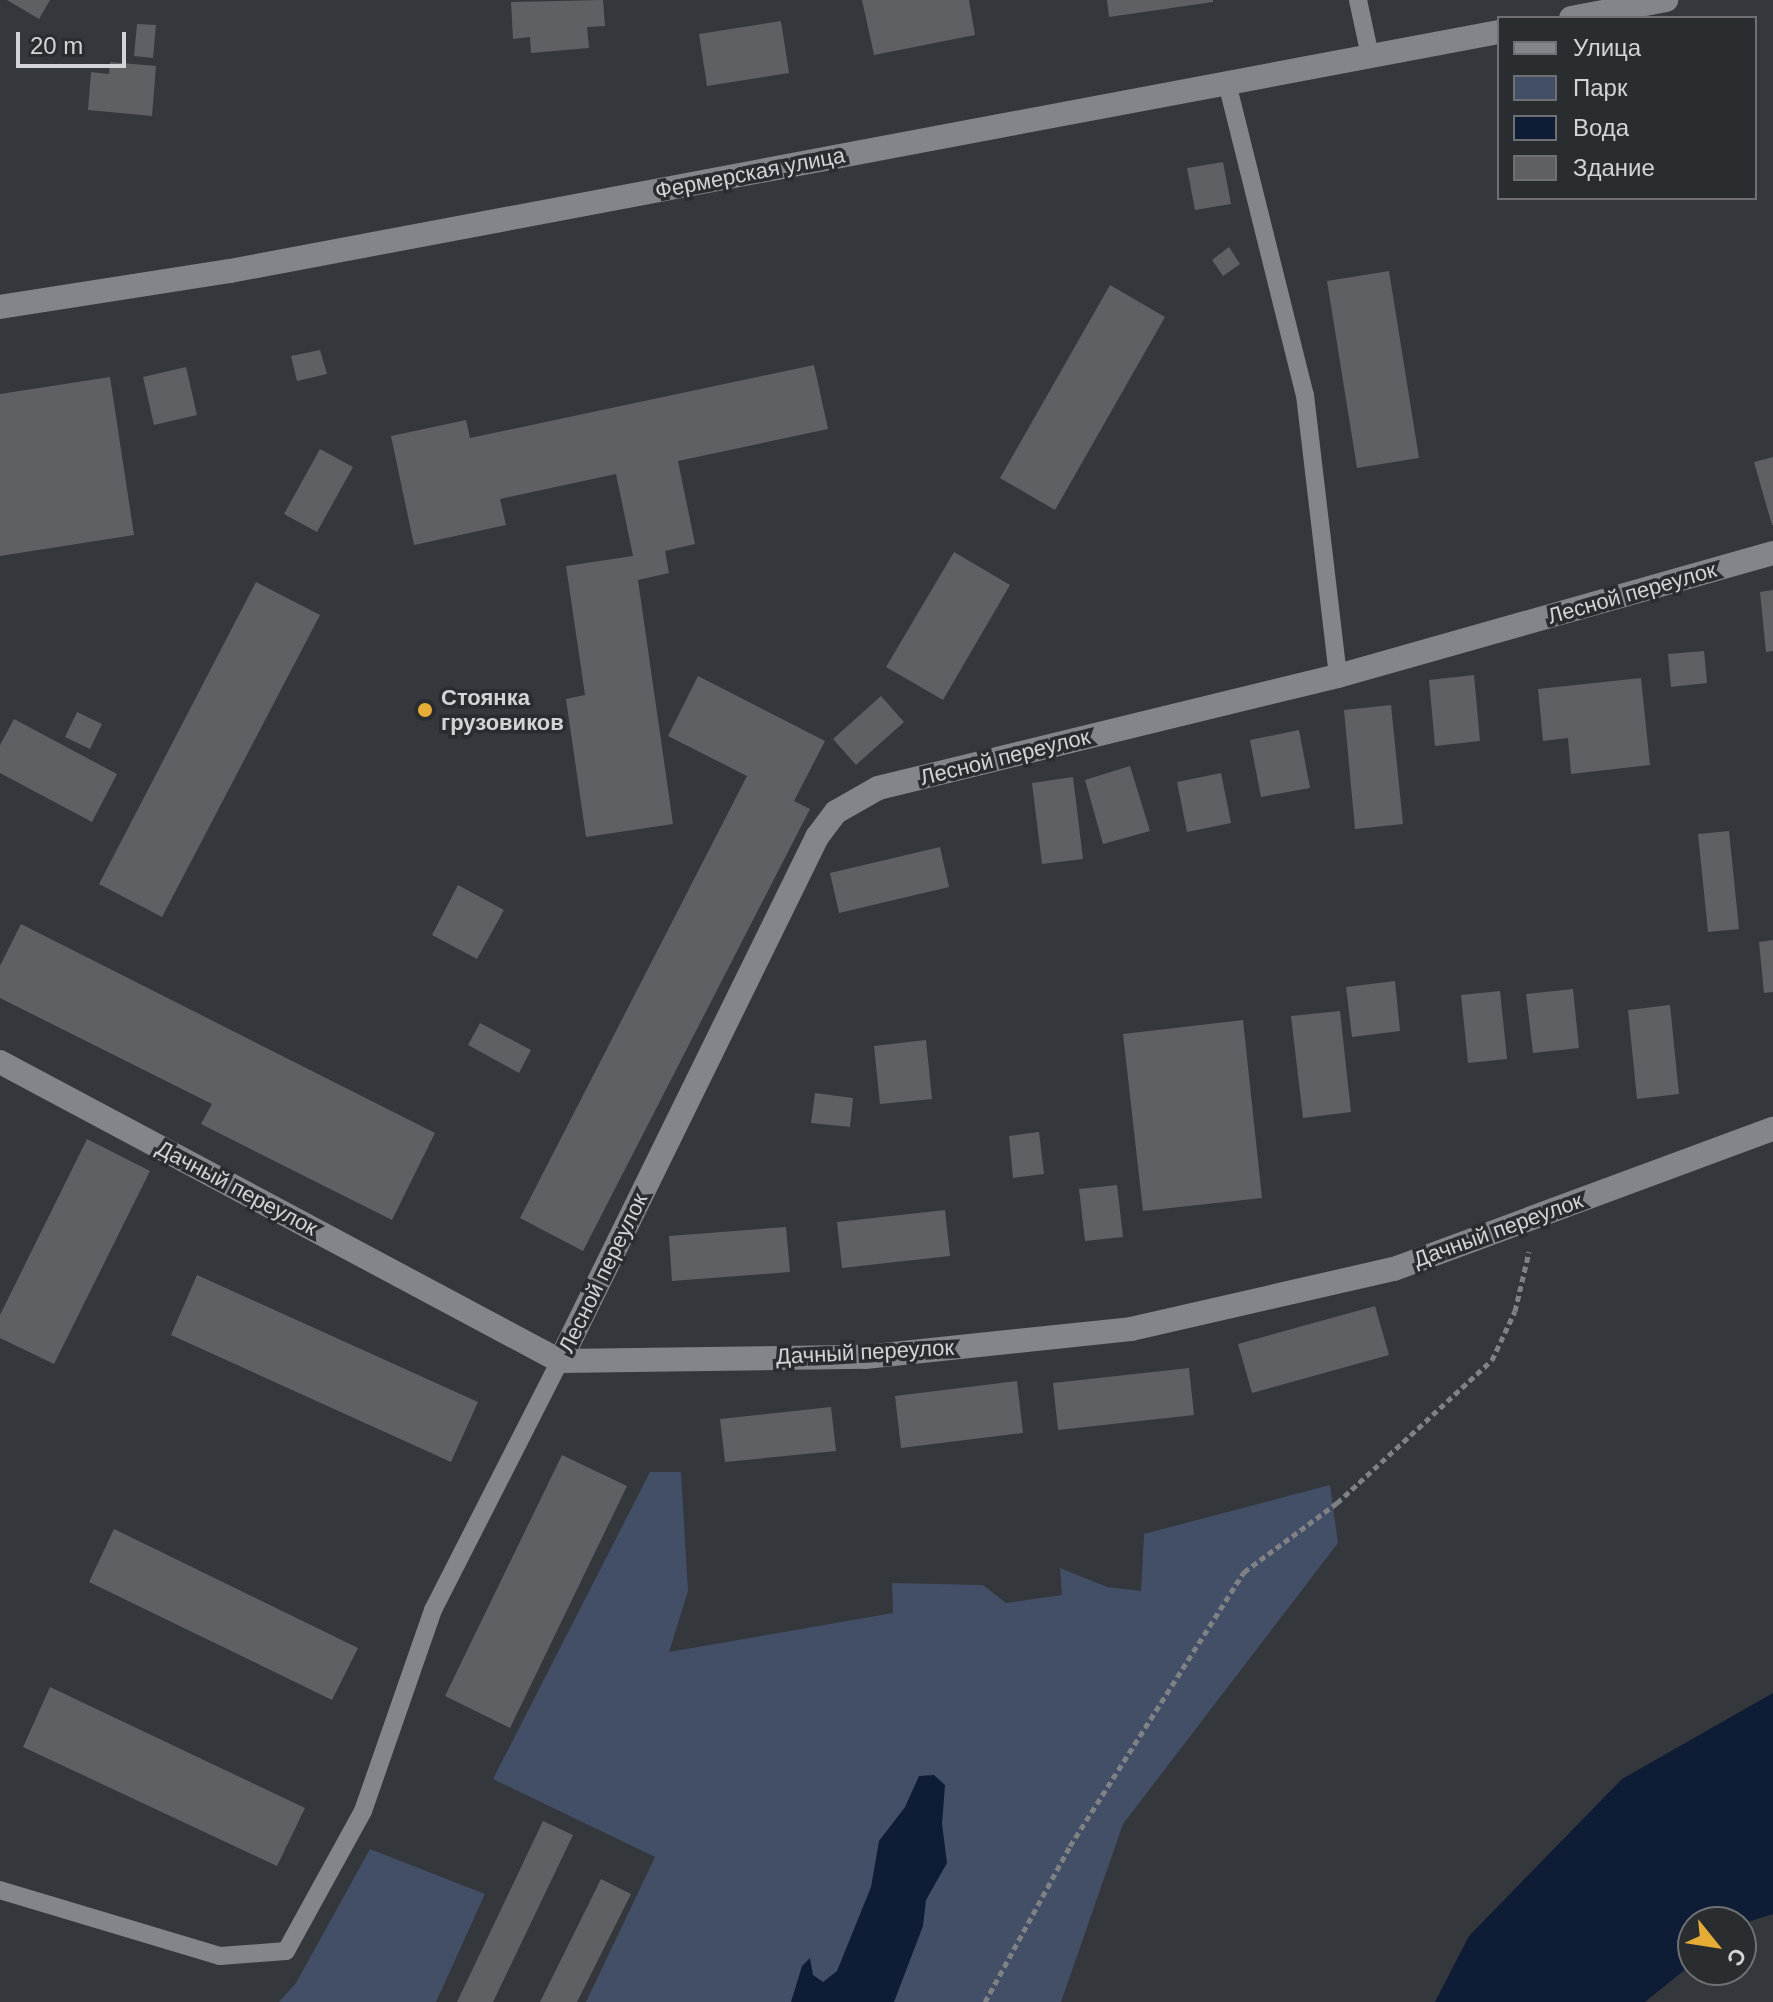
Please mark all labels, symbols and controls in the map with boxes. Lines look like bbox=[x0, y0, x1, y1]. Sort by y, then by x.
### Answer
scale bar bbox=[20, 16, 130, 66]
legend bbox=[1497, 16, 1757, 200]
text: 20 m bbox=[30, 32, 83, 59]
text: Улица bbox=[1573, 34, 1641, 61]
text: Парк bbox=[1573, 74, 1627, 101]
text: Вода bbox=[1573, 114, 1629, 141]
street label: Фермерская улица bbox=[653, 142, 847, 204]
text: Здание bbox=[1573, 154, 1655, 181]
street label: Лесной переулок bbox=[1545, 556, 1719, 630]
place label: Стоянка грузовиков bbox=[441, 684, 564, 736]
marker: Стоянка грузовиков bbox=[416, 701, 434, 719]
street label: Лесной переулок bbox=[917, 723, 1093, 791]
street label: Дачный переулок bbox=[152, 1134, 322, 1242]
street label: Дачный переулок bbox=[1410, 1187, 1586, 1273]
street label: Лесной переулок bbox=[553, 1189, 653, 1357]
street label: Дачный переулок bbox=[775, 1334, 955, 1370]
north arrow bbox=[1677, 1906, 1757, 1986]
text: С bbox=[1722, 1944, 1751, 1970]

